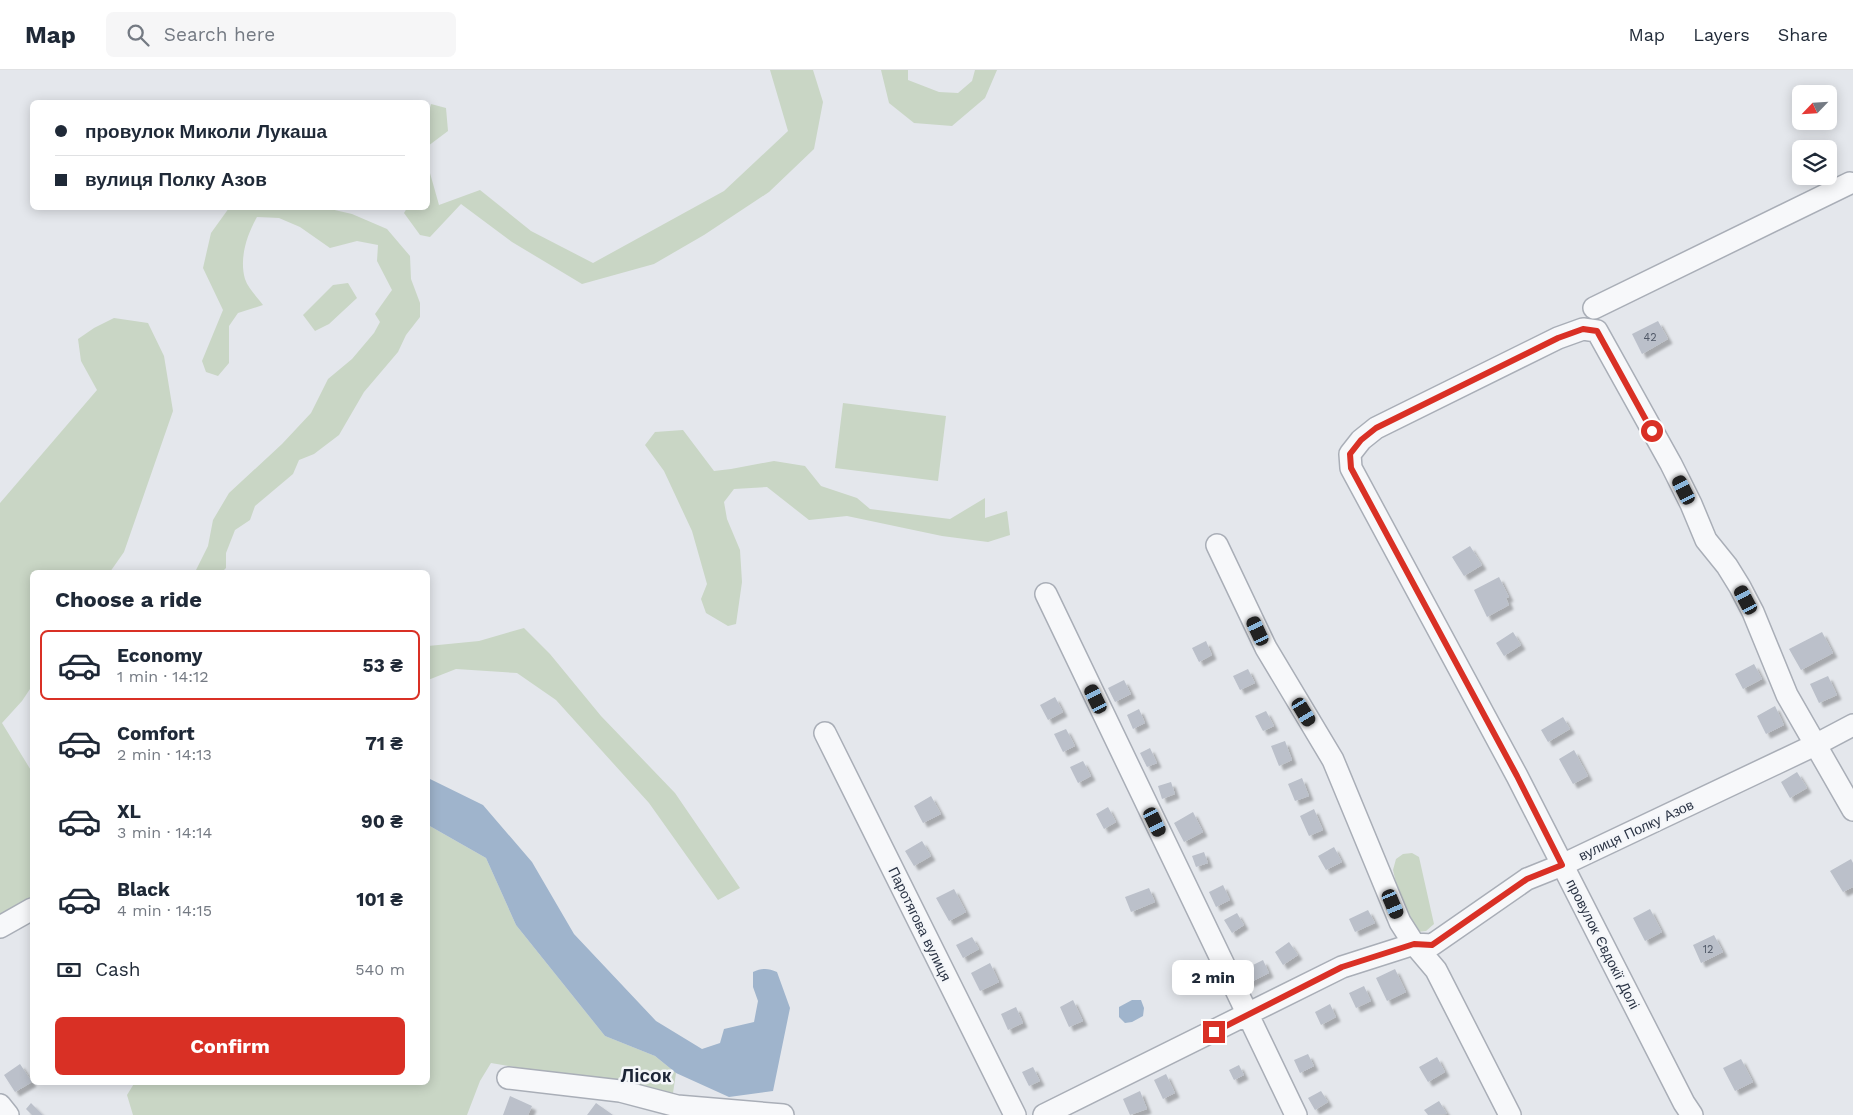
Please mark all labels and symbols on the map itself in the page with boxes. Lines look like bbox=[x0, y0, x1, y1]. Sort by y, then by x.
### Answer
north arrow bbox=[1792, 85, 1838, 130]
house number: 42 bbox=[1643, 331, 1657, 344]
route start bbox=[1641, 420, 1663, 442]
car bbox=[1670, 473, 1697, 507]
car bbox=[1732, 583, 1759, 617]
car bbox=[1244, 614, 1271, 648]
car bbox=[1082, 682, 1109, 716]
car bbox=[1289, 695, 1318, 729]
street label: вулиця Полку Азов bbox=[1576, 796, 1696, 864]
car bbox=[1141, 805, 1168, 839]
street label: Паротягова вулиця bbox=[885, 864, 955, 984]
street label: провулок Євдокії Долі bbox=[1563, 876, 1643, 1012]
car bbox=[1380, 887, 1405, 921]
house number: 12 bbox=[1703, 943, 1713, 956]
callout: 2 min bbox=[1173, 960, 1255, 994]
route end bbox=[1203, 1021, 1225, 1043]
district label: Лісок bbox=[621, 1064, 672, 1087]

